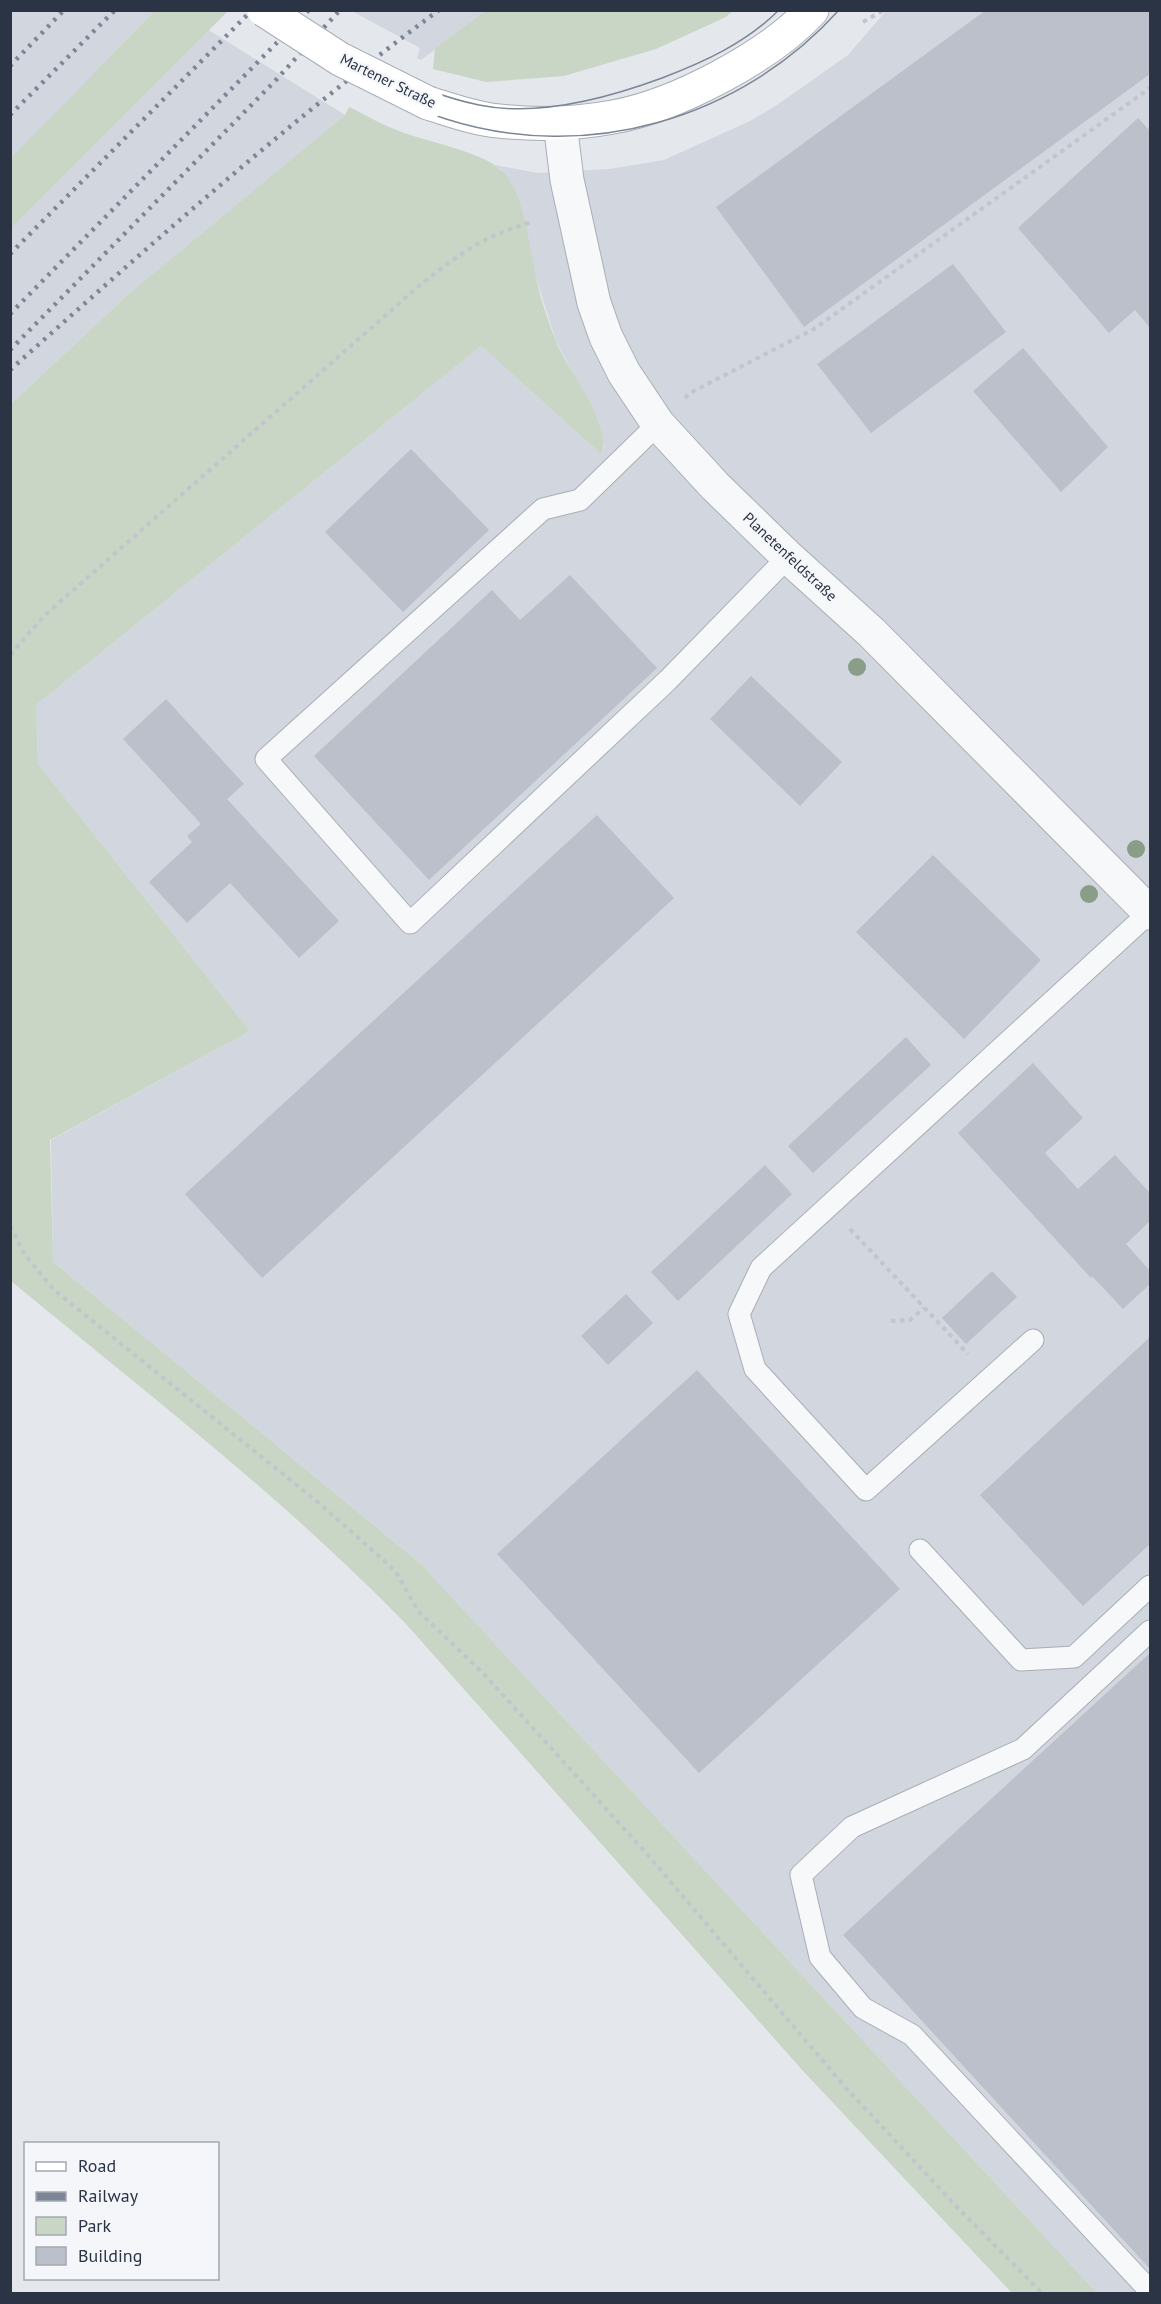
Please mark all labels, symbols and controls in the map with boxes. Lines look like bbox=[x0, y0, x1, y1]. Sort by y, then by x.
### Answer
street label: Martener Straße bbox=[337, 49, 439, 112]
street label: Planetenfeldstraße bbox=[739, 508, 841, 605]
legend bbox=[24, 2142, 219, 2280]
text: Road bbox=[78, 2154, 116, 2177]
text: Railway bbox=[78, 2184, 139, 2207]
text: Park bbox=[78, 2214, 111, 2237]
text: Building bbox=[78, 2244, 142, 2267]

